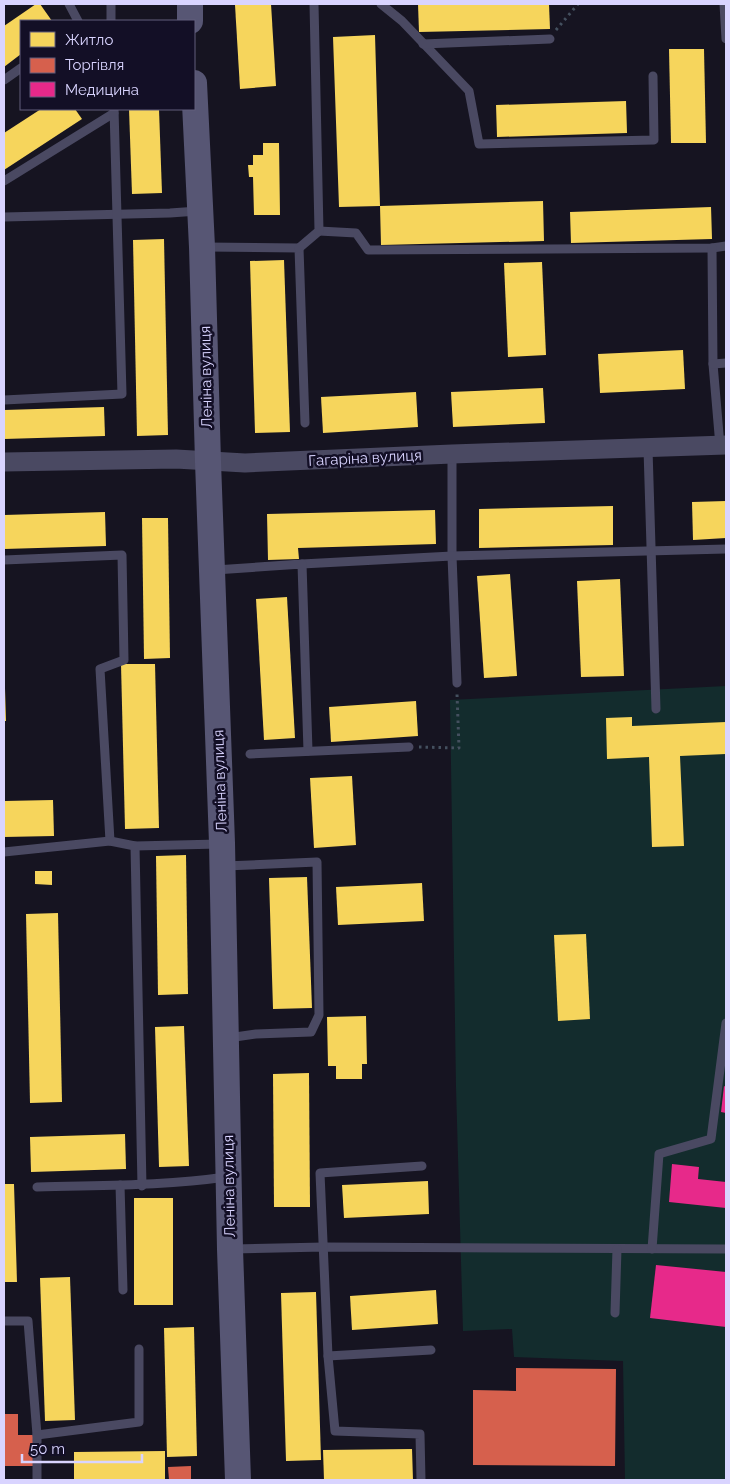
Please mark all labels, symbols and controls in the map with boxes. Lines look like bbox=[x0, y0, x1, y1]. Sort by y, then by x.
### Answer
legend bbox=[20, 20, 195, 110]
text: Житло bbox=[65, 31, 113, 49]
text: Торгівля bbox=[65, 56, 124, 74]
text: Медицина bbox=[65, 81, 139, 99]
street label: Леніна вулиця bbox=[196, 326, 216, 428]
street label: Гагаріна вулиця bbox=[308, 446, 422, 470]
street label: Леніна вулиця bbox=[209, 729, 231, 833]
street label: Леніна вулиця bbox=[219, 1135, 239, 1237]
scale bar bbox=[22, 1432, 142, 1464]
text: 50 m bbox=[30, 1440, 65, 1458]

